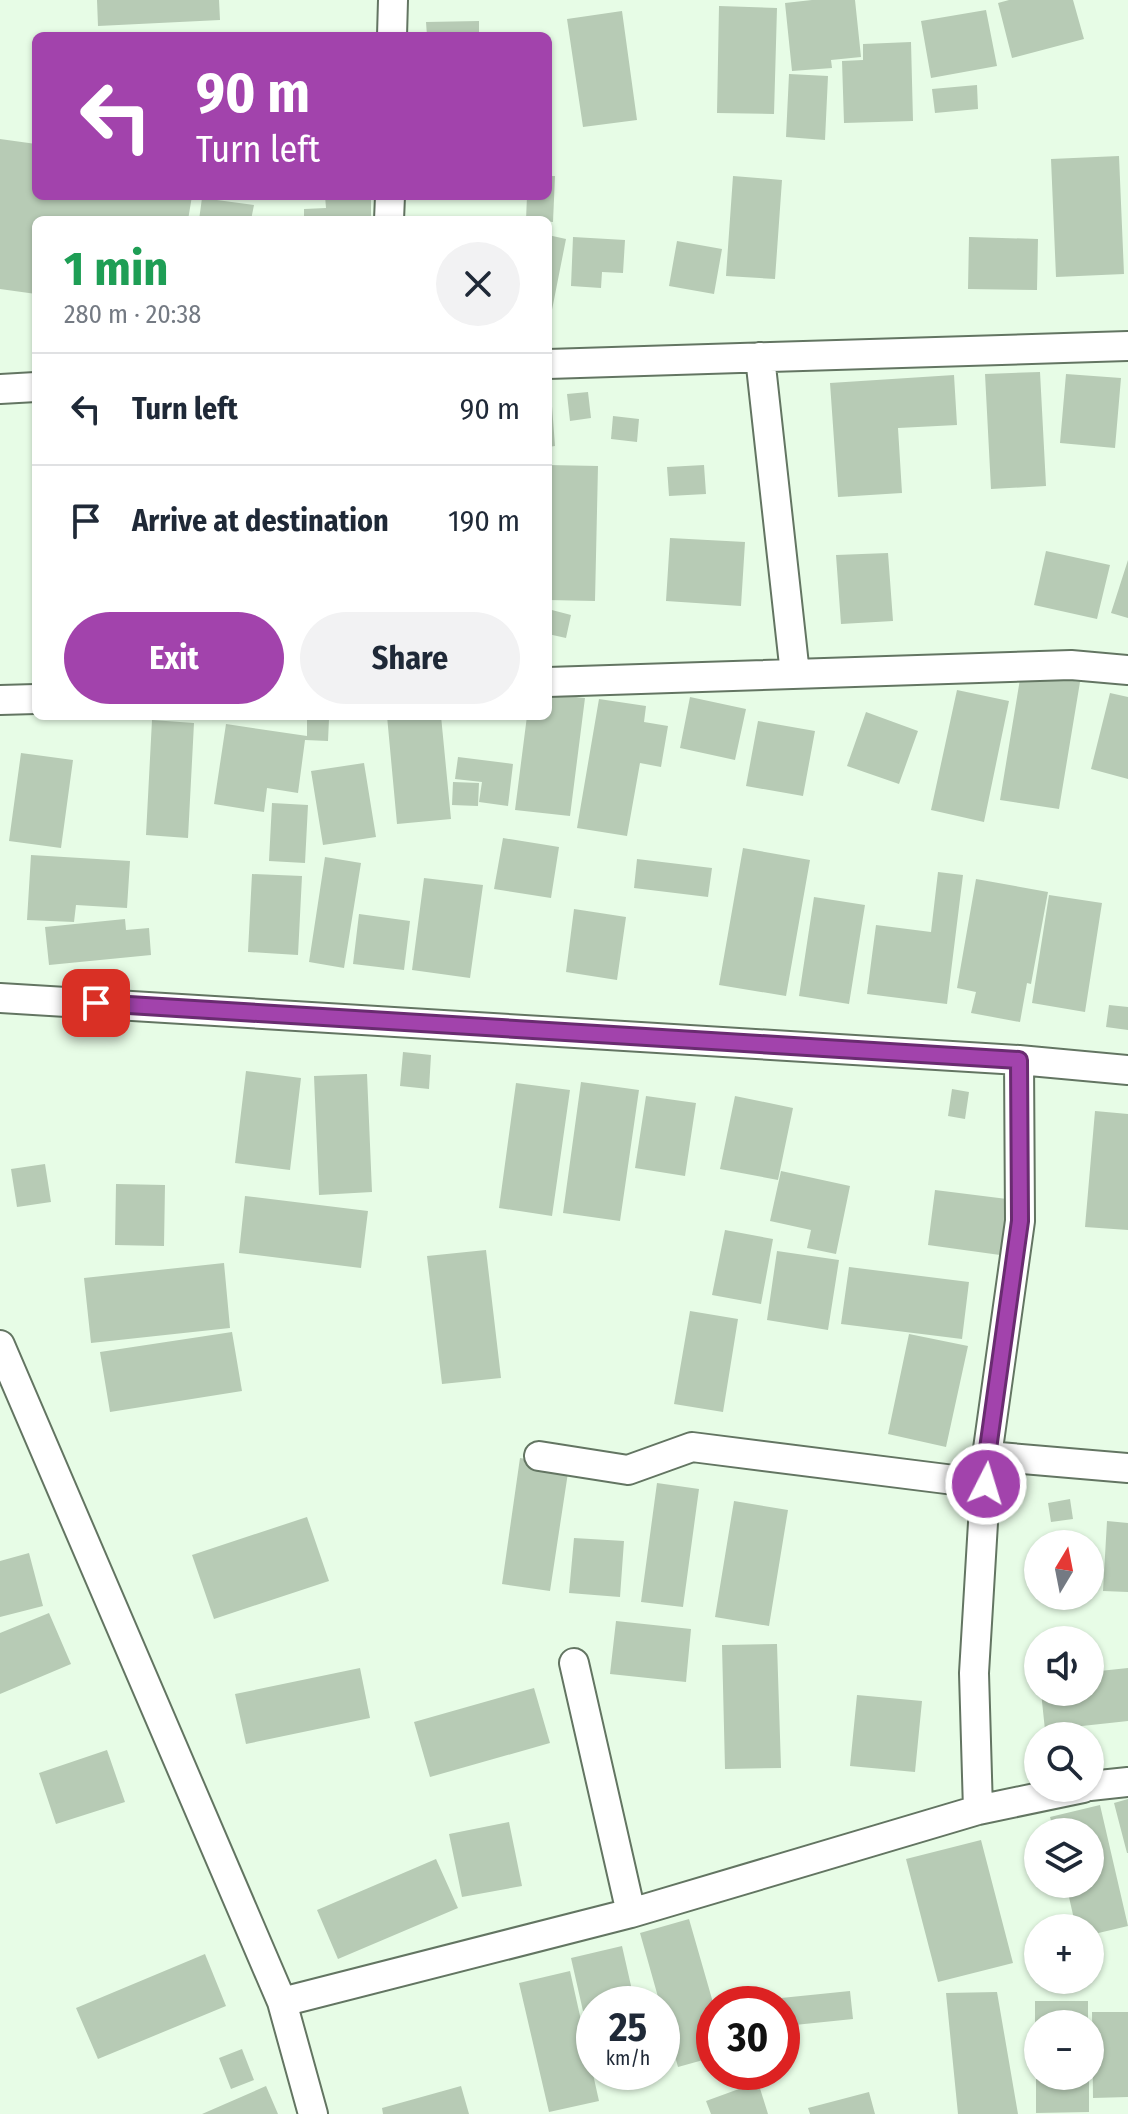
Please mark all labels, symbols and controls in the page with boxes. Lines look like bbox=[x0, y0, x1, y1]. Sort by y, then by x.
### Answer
text: 90 m bbox=[196, 60, 310, 127]
icon: left bbox=[64, 64, 168, 168]
text: Turn left bbox=[196, 128, 320, 172]
text: 1 min bbox=[64, 240, 169, 298]
button: close bbox=[436, 242, 520, 326]
text: 280 m · 20:38 bbox=[64, 299, 201, 330]
icon: left bbox=[64, 387, 108, 431]
text: Turn left bbox=[132, 391, 238, 427]
text: 90 m bbox=[460, 391, 520, 427]
icon: arrive bbox=[64, 499, 108, 543]
text: Arrive at destination bbox=[132, 503, 389, 539]
text: 190 m bbox=[448, 503, 520, 539]
button: Exit bbox=[64, 612, 284, 704]
button: Share bbox=[300, 612, 520, 704]
pin bbox=[62, 969, 130, 1037]
icon: arrive bbox=[74, 981, 118, 1025]
position arrow bbox=[944, 1442, 1028, 1526]
north arrow bbox=[1024, 1530, 1104, 1610]
map controls bbox=[1024, 1530, 1104, 2090]
button: sound bbox=[1024, 1626, 1104, 1706]
button: search bbox=[1024, 1722, 1104, 1802]
button: layers bbox=[1024, 1818, 1104, 1898]
button: + bbox=[1024, 1914, 1104, 1994]
speed limit sign: 30 bbox=[696, 1986, 800, 2090]
text: 25 bbox=[609, 2004, 647, 2052]
button: − bbox=[1024, 2010, 1104, 2090]
text: km/h bbox=[606, 2046, 650, 2070]

